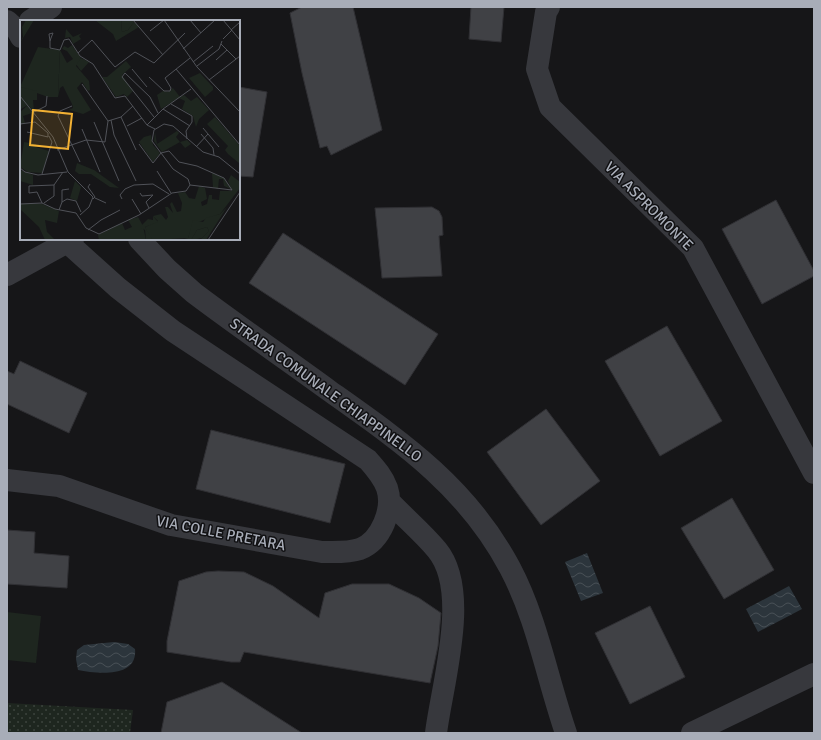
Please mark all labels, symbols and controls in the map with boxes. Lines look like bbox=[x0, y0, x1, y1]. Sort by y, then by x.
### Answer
inset map bbox=[20, 20, 240, 240]
street label: VIA ASPROMONTE bbox=[601, 158, 697, 254]
street label: STRADA COMUNALE CHIAPPINELLO bbox=[226, 314, 426, 466]
street label: VIA COLLE PRETARA bbox=[155, 512, 287, 554]

